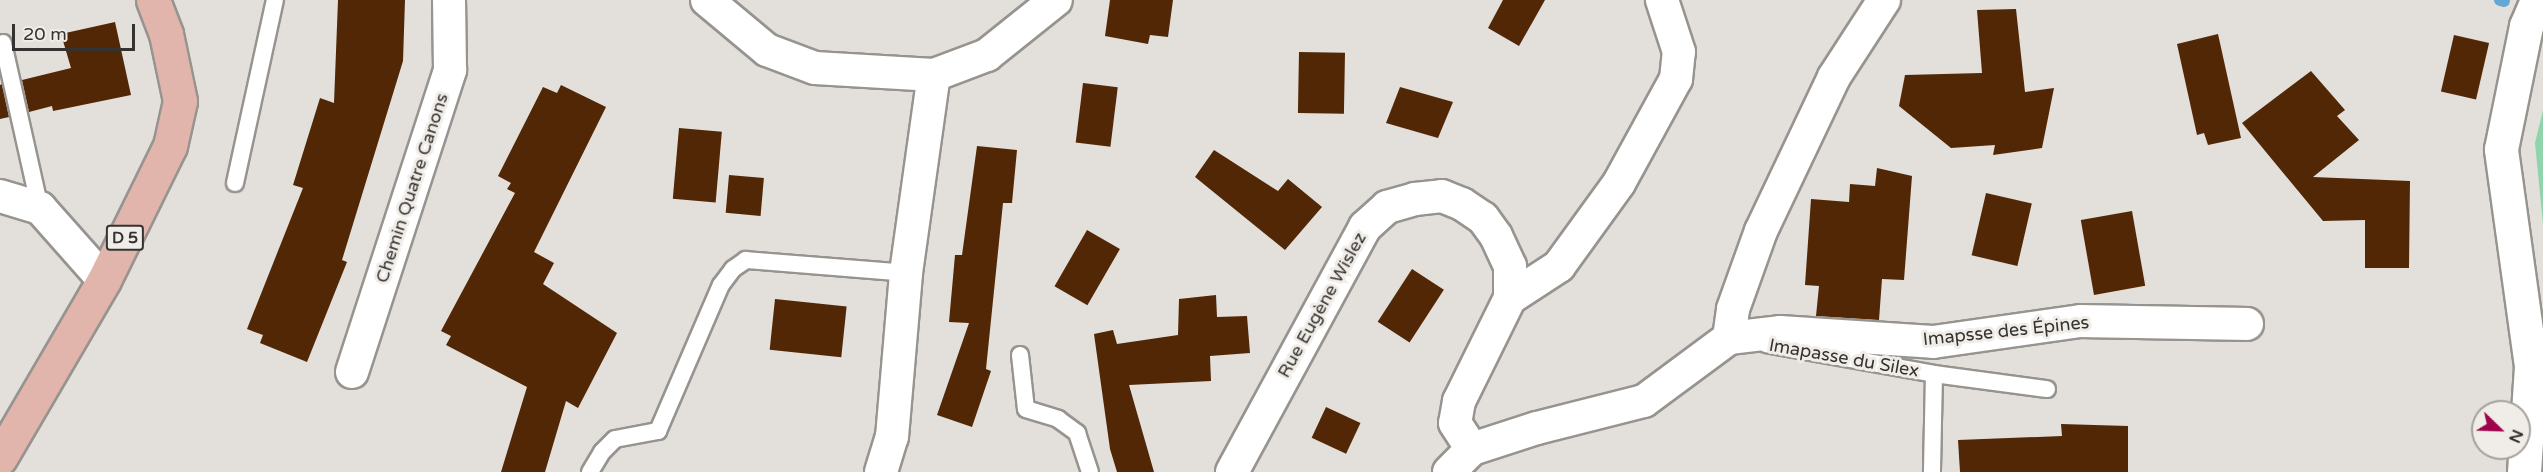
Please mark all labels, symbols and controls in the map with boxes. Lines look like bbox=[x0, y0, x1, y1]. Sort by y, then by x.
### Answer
scale bar bbox=[15, 12, 138, 50]
text: 20 m bbox=[23, 23, 67, 45]
street label: Chemin Quatre Canons bbox=[371, 90, 453, 286]
road number: D 5 bbox=[106, 225, 144, 251]
street label: Rue Eugène Wislez bbox=[1273, 228, 1371, 382]
street label: Imapsse des Épines bbox=[1922, 312, 2090, 350]
street label: Imapasse du Silex bbox=[1767, 334, 1921, 382]
north arrow bbox=[2471, 400, 2531, 460]
text: N bbox=[2504, 426, 2527, 446]

